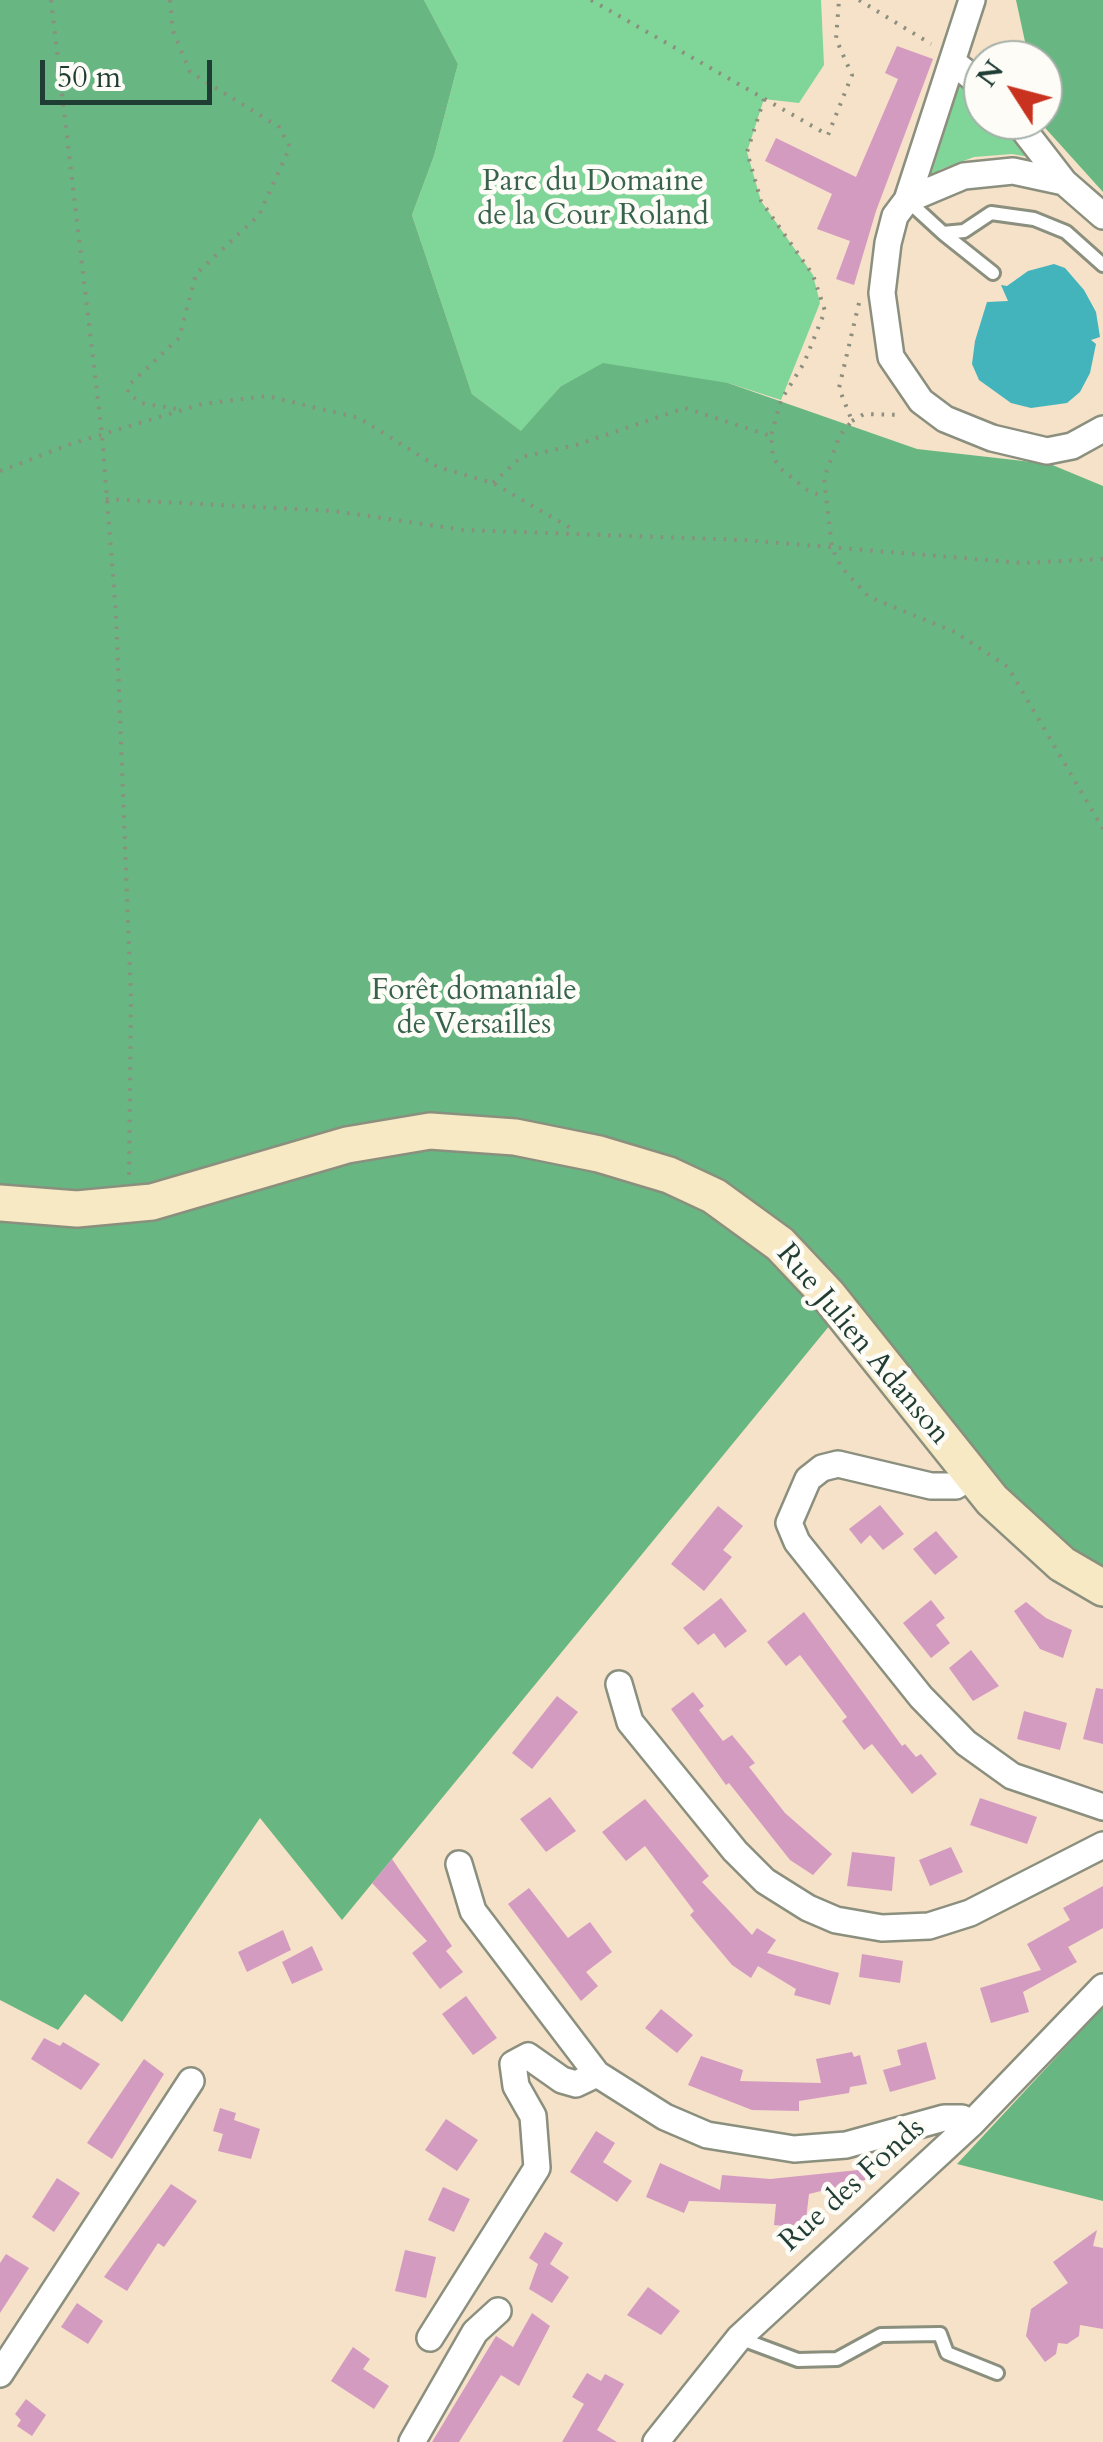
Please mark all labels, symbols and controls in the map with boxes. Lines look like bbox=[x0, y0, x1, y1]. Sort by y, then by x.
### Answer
scale bar bbox=[45, 40, 218, 102]
north arrow bbox=[963, 40, 1063, 140]
text: N bbox=[968, 53, 1013, 95]
text: 50 m bbox=[57, 57, 121, 98]
park label: Parc du Domaine de la Cour Roland bbox=[477, 165, 709, 236]
park label: Forêt domaniale de Versailles bbox=[371, 974, 577, 1044]
street label: Rue Julien Adanson bbox=[768, 1237, 956, 1453]
street label: Rue des Fonds bbox=[773, 2111, 933, 2261]

